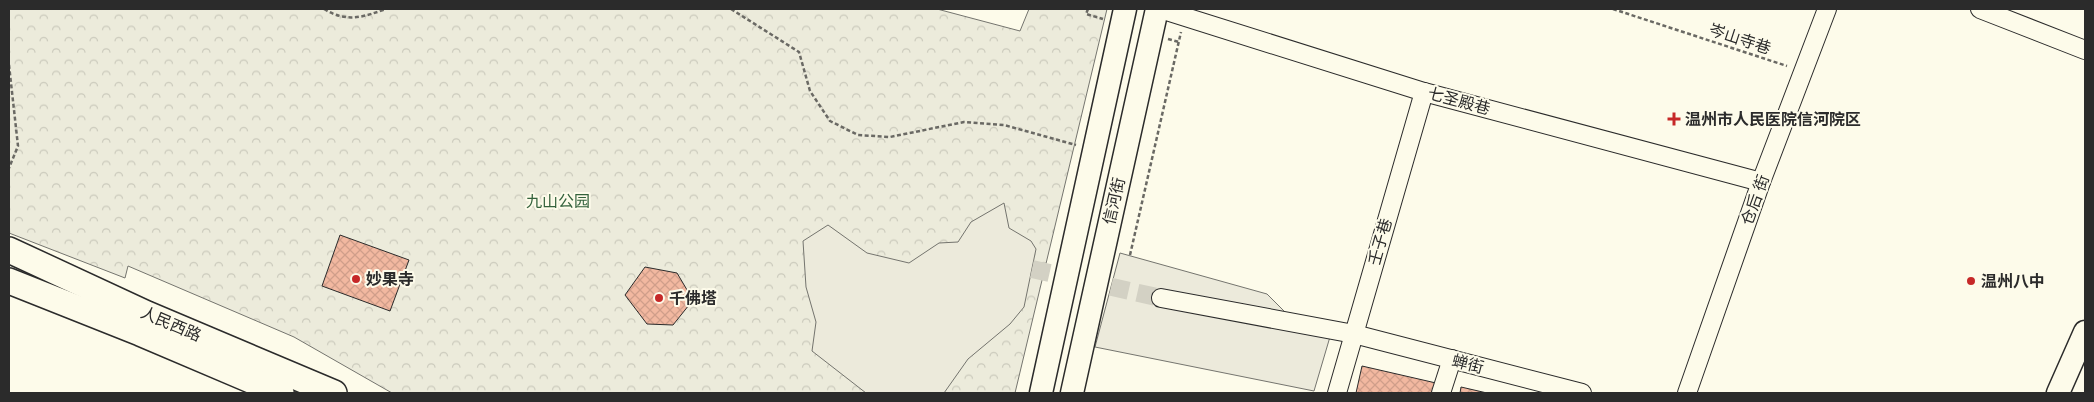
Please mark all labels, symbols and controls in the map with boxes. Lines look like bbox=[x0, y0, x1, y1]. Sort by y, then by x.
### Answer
street label: 岑山寺巷 bbox=[1706, 19, 1774, 59]
street label: 七圣殿巷 bbox=[1425, 83, 1493, 119]
place label: 温州市人民医院信河院区 bbox=[1685, 109, 1861, 130]
marker: 温州市人民医院信河院区 bbox=[1667, 112, 1681, 126]
street label: 仓后 街 bbox=[1736, 172, 1774, 228]
street label: 信河街 bbox=[1098, 175, 1130, 227]
park label: 九山公园 bbox=[526, 191, 590, 212]
street label: 壬子巷 bbox=[1363, 216, 1397, 268]
place label: 妙果寺 bbox=[366, 269, 414, 290]
place label: 温州八中 bbox=[1981, 271, 2045, 292]
marker: 妙果寺 bbox=[350, 273, 362, 285]
marker: 温州八中 bbox=[1965, 275, 1977, 287]
place label: 千佛塔 bbox=[669, 288, 717, 309]
marker: 千佛塔 bbox=[653, 292, 665, 304]
street label: 人民西路 bbox=[137, 302, 205, 346]
street label: 蝉街 bbox=[1450, 350, 1486, 378]

